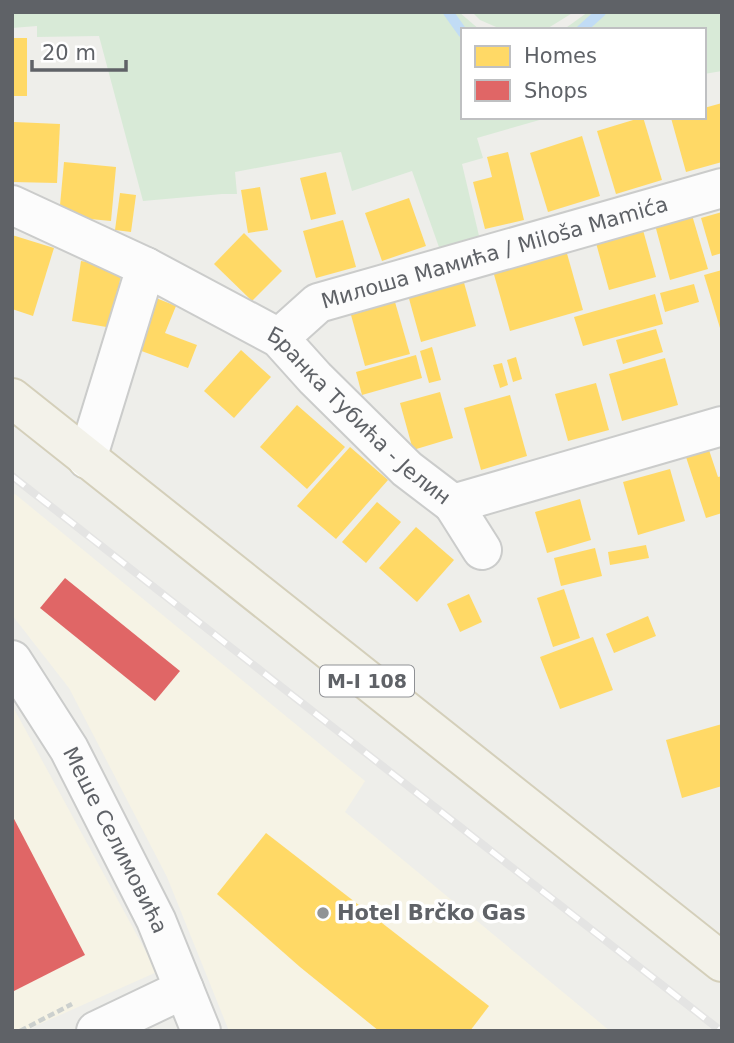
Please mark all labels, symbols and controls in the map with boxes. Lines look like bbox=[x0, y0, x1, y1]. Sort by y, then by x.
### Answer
scale bar bbox=[32, 28, 126, 72]
legend bbox=[461, 28, 706, 119]
text: 20 m bbox=[42, 41, 96, 65]
text: Homes bbox=[524, 44, 597, 68]
text: Shops bbox=[524, 79, 588, 103]
street label: Милоша Мамића / Miloša Mamića bbox=[319, 192, 671, 313]
street label: Бранка Тубића - Јелин bbox=[263, 322, 455, 510]
road number: M-I 108 bbox=[320, 666, 414, 696]
street label: Меше Селимовића bbox=[58, 743, 172, 937]
place label: Hotel Brčko Gas bbox=[337, 901, 526, 925]
marker: Hotel Brčko Gas bbox=[315, 905, 331, 921]

